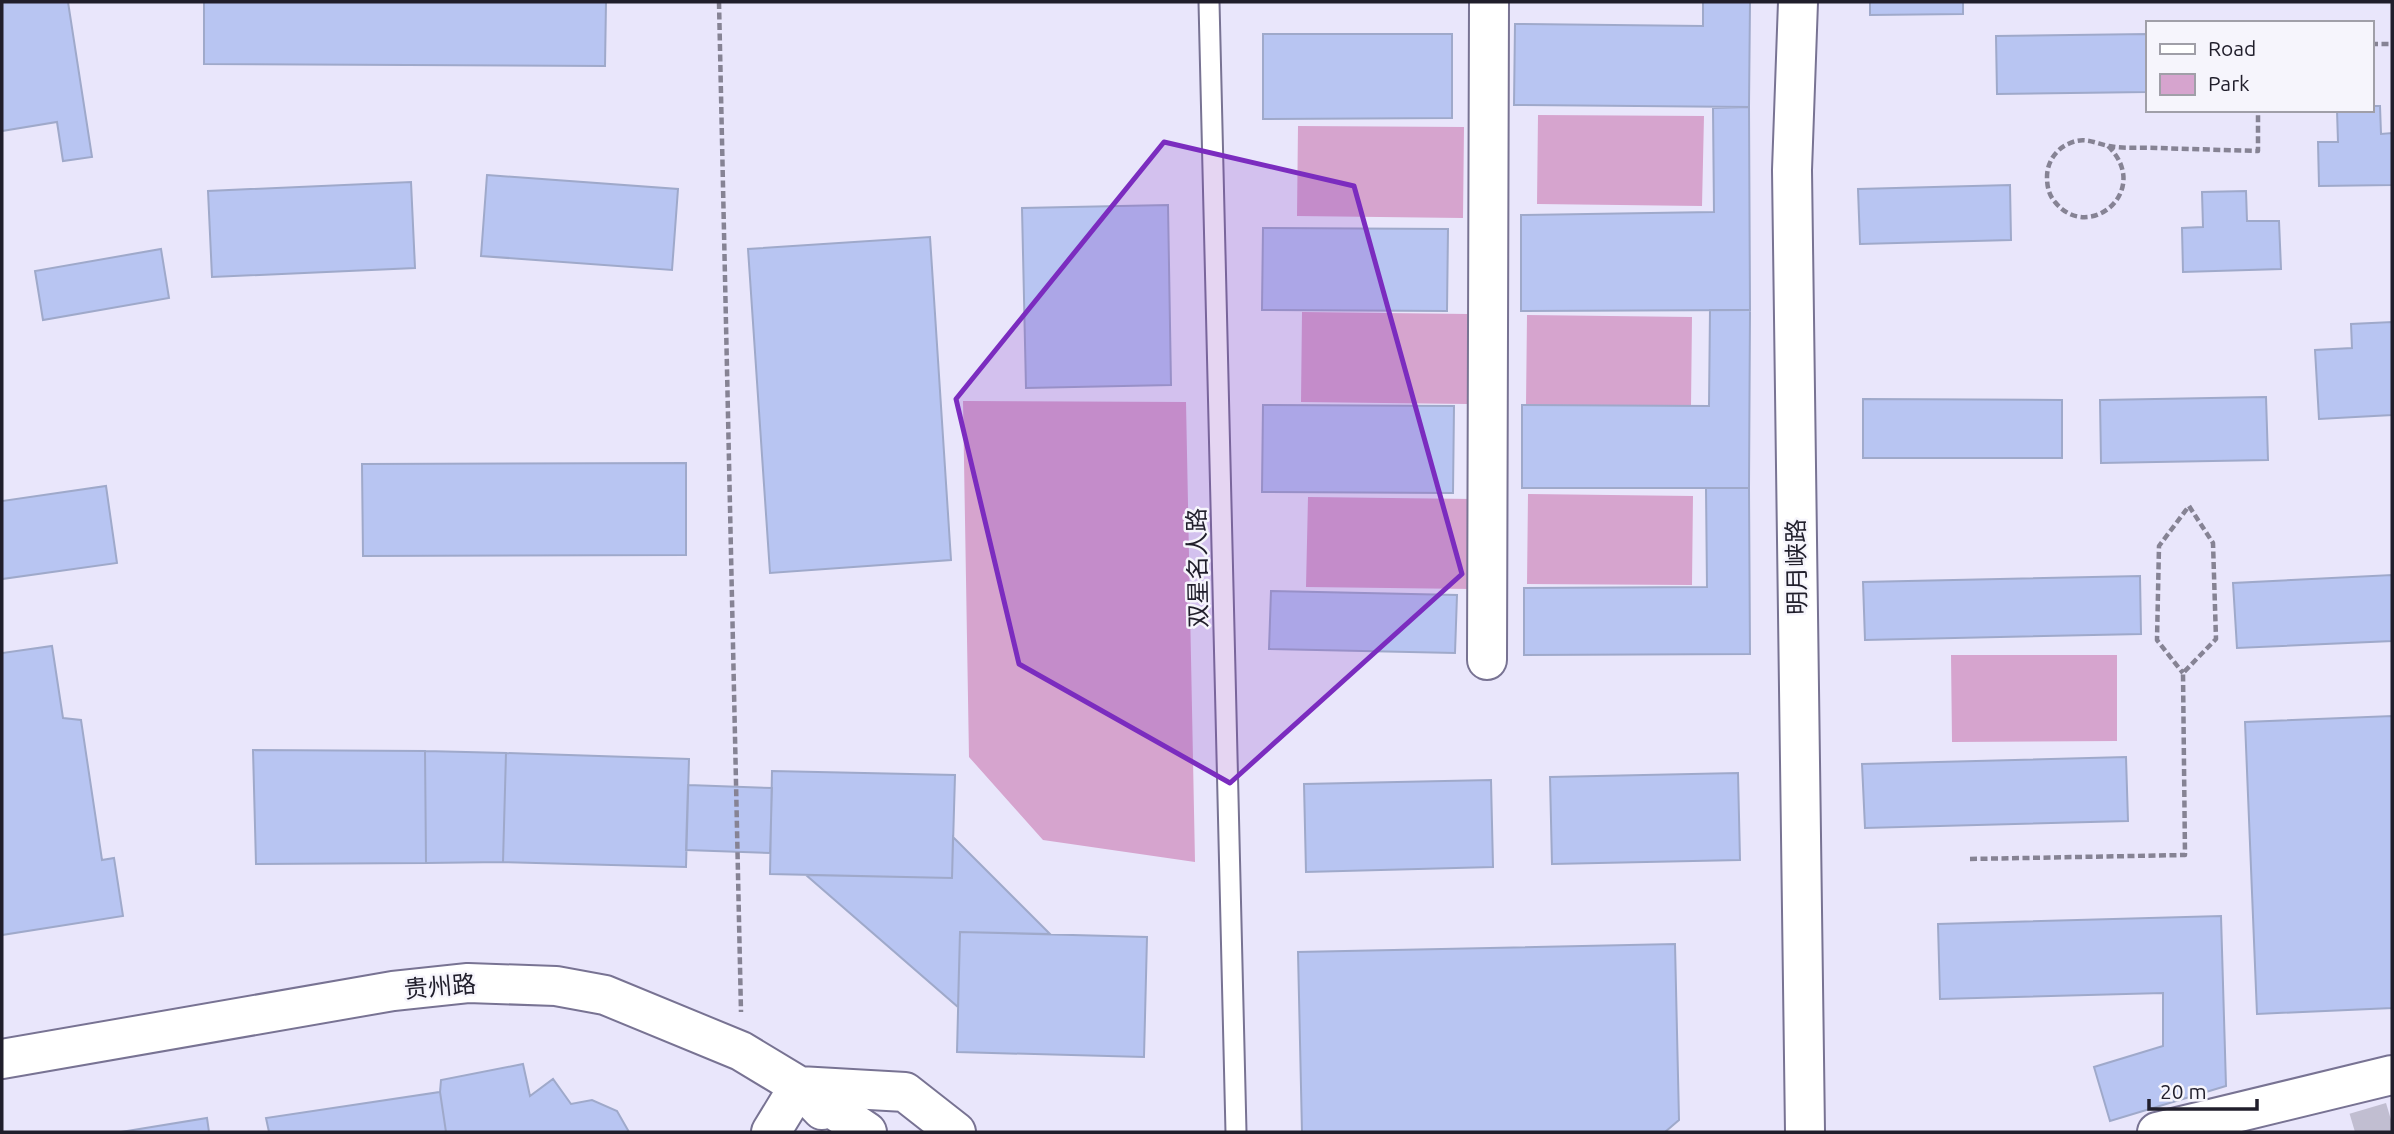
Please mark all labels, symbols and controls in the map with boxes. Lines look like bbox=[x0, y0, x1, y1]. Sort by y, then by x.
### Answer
legend bbox=[2146, 21, 2373, 112]
text: Road bbox=[2208, 36, 2256, 60]
text: Park bbox=[2208, 71, 2250, 95]
street label: 双星名人路 bbox=[1183, 508, 1212, 628]
street label: 明月峡路 bbox=[1782, 519, 1811, 615]
street label: 贵州路 bbox=[403, 970, 477, 1003]
scale bar bbox=[2149, 1068, 2258, 1112]
text: 20 m bbox=[2160, 1079, 2207, 1103]

